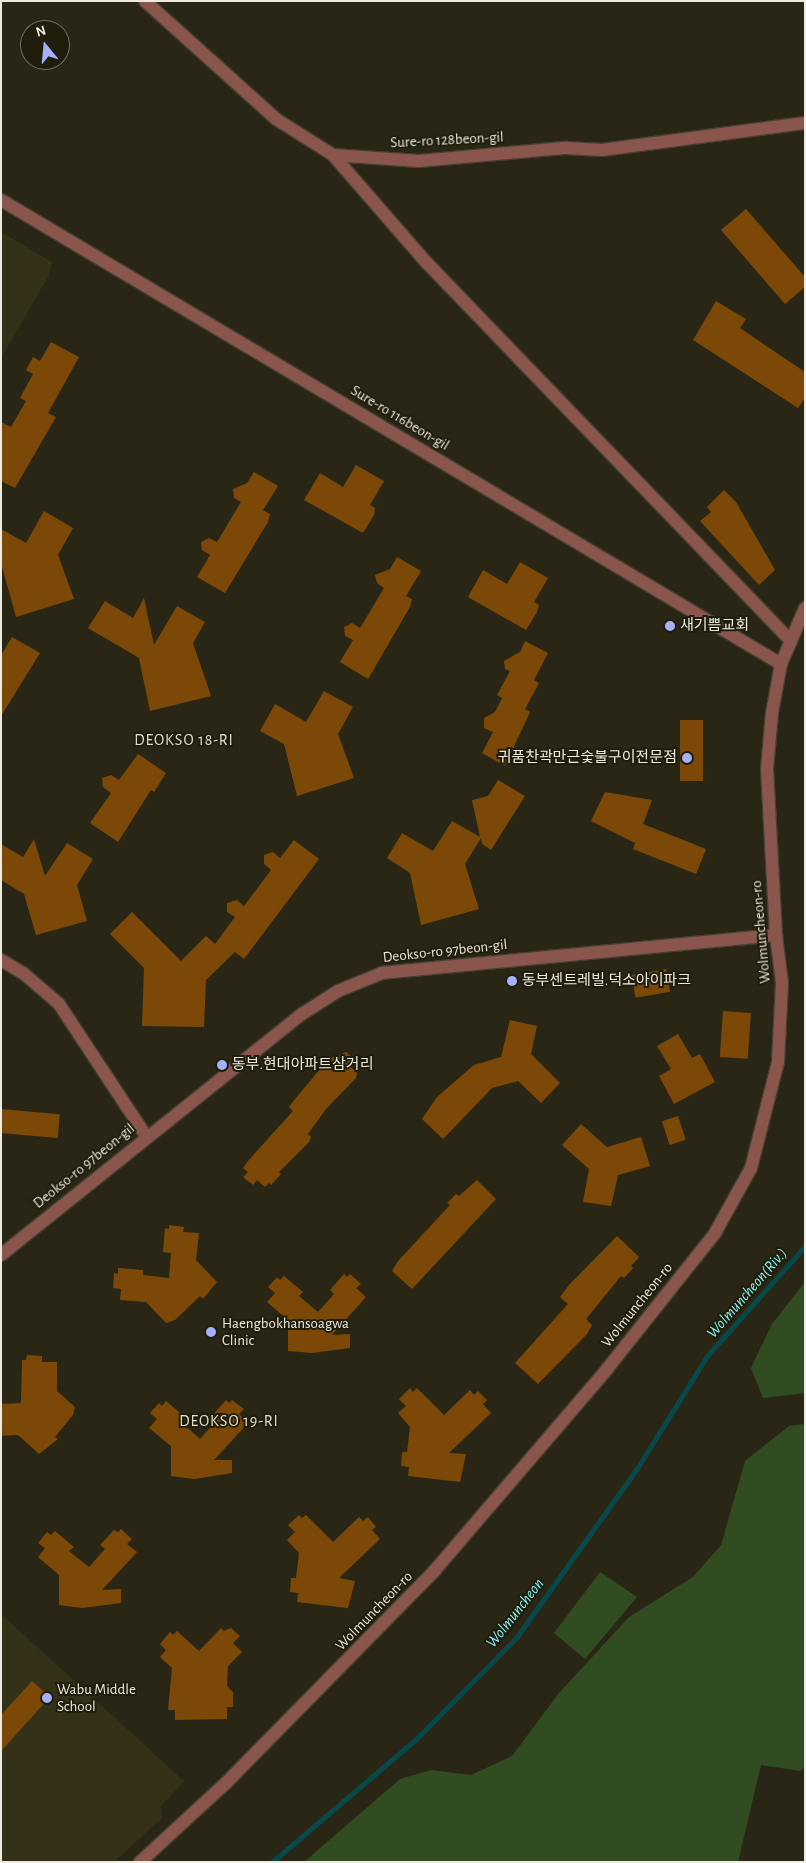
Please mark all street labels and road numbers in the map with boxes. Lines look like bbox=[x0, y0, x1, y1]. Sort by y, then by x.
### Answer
street label: Sure-ro 128beon-gil bbox=[390, 128, 504, 152]
street label: Sure-ro 116beon-gil bbox=[347, 381, 453, 455]
street label: Wolmuncheon-ro bbox=[748, 880, 774, 984]
street label: Deokso-ro 97beon-gil bbox=[382, 936, 508, 966]
street label: Deokso-ro 97beon-gil bbox=[30, 1120, 138, 1212]
street label: Wolmuncheon-ro bbox=[598, 1259, 676, 1351]
street label: Wolmuncheon-ro bbox=[332, 1568, 416, 1654]

